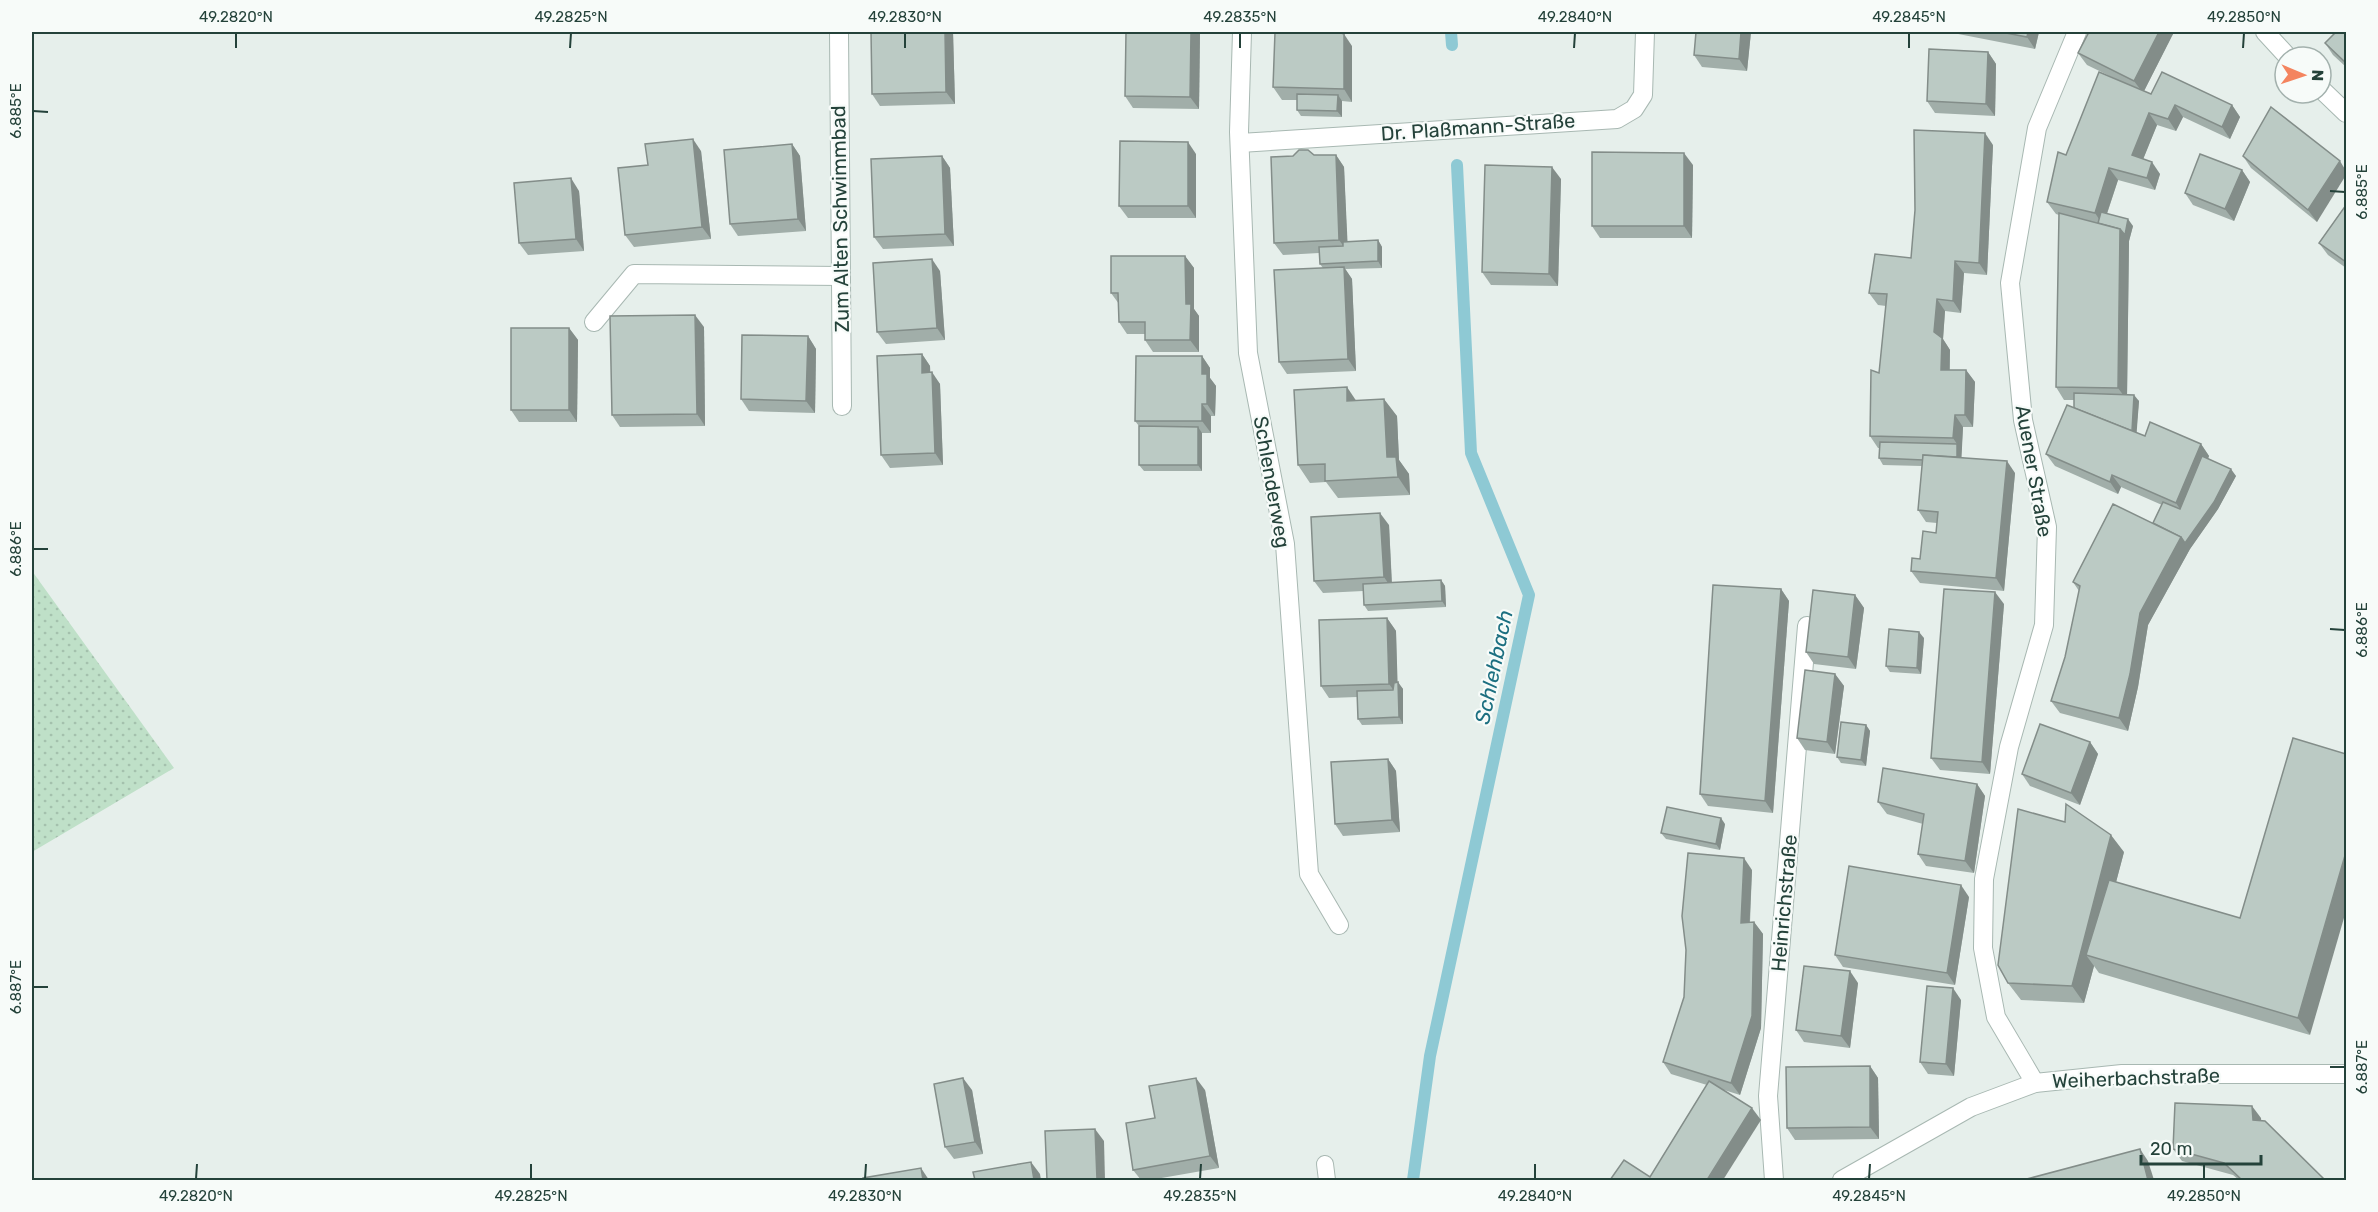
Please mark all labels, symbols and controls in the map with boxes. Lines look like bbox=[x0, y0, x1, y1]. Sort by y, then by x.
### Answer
text: 49.2820°N bbox=[199, 8, 273, 26]
text: 49.2825°N bbox=[534, 8, 608, 26]
text: 49.2830°N bbox=[868, 8, 942, 26]
text: 49.2835°N bbox=[1203, 8, 1277, 26]
text: 49.2840°N bbox=[1538, 8, 1612, 26]
text: 49.2845°N bbox=[1872, 8, 1946, 26]
text: 49.2850°N bbox=[2207, 8, 2281, 26]
north arrow bbox=[2273, 45, 2333, 105]
text: N bbox=[2308, 69, 2327, 82]
text: 6.885°E bbox=[7, 83, 25, 139]
street label: Zum Alten Schwimmbad bbox=[826, 105, 854, 333]
street label: Dr. Plaßmann-Straße bbox=[1380, 108, 1576, 146]
text: 6.885°E bbox=[2353, 164, 2371, 220]
street label: Auener Straße bbox=[2011, 403, 2057, 539]
street label: Schlenderweg bbox=[1249, 414, 1295, 550]
text: 6.886°E bbox=[7, 521, 25, 577]
text: 6.886°E bbox=[2353, 602, 2371, 658]
water label: Schlehbach bbox=[1469, 607, 1518, 726]
street label: Heinrichstraße bbox=[1766, 833, 1802, 973]
text: 6.887°E bbox=[7, 960, 25, 1014]
text: 6.887°E bbox=[2353, 1040, 2371, 1094]
street label: Weiherbachstraße bbox=[2052, 1063, 2220, 1093]
scale bar bbox=[2141, 1128, 2261, 1166]
text: 20 m bbox=[2150, 1138, 2192, 1160]
text: 49.2820°N bbox=[159, 1187, 233, 1205]
text: 49.2825°N bbox=[494, 1187, 568, 1205]
text: 49.2830°N bbox=[828, 1187, 902, 1205]
text: 49.2835°N bbox=[1163, 1187, 1237, 1205]
text: 49.2840°N bbox=[1498, 1187, 1572, 1205]
text: 49.2845°N bbox=[1832, 1187, 1906, 1205]
text: 49.2850°N bbox=[2167, 1187, 2241, 1205]

